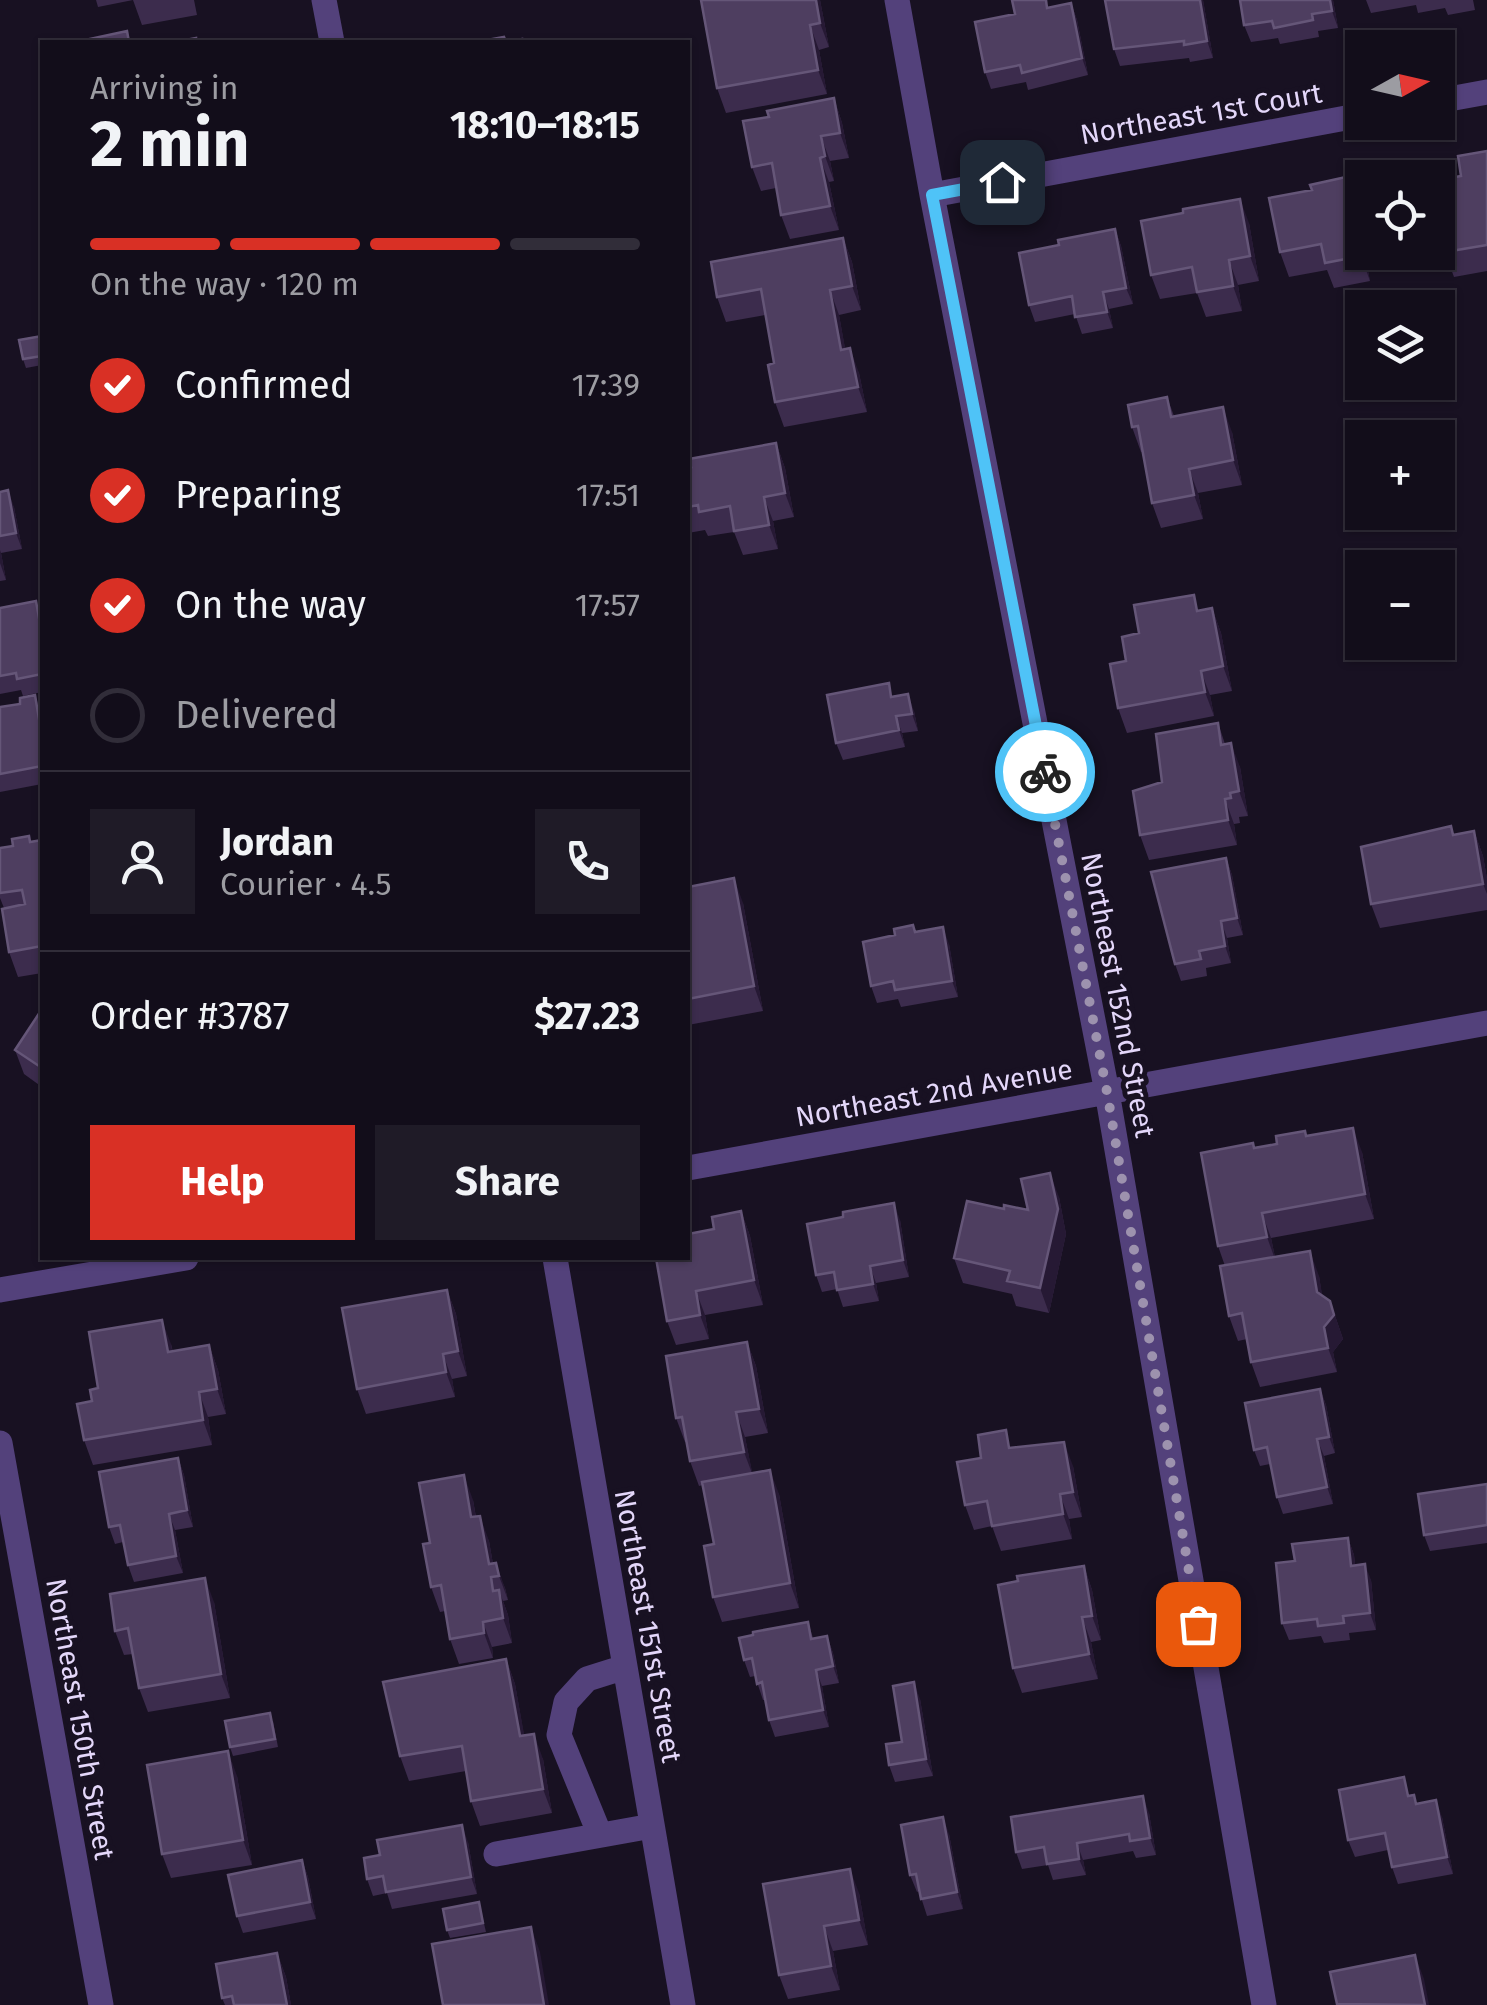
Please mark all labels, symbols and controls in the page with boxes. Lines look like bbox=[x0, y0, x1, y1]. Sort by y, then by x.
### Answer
north arrow bbox=[1345, 30, 1455, 140]
map controls bbox=[1345, 30, 1455, 660]
text: Arriving in bbox=[90, 69, 238, 107]
street label: Northeast 1st Court bbox=[1078, 76, 1325, 151]
text: 18:10–18:15 bbox=[450, 102, 640, 148]
text: 2 min bbox=[90, 105, 250, 183]
pin bbox=[960, 140, 1045, 225]
icon: home bbox=[975, 155, 1030, 210]
button: locate bbox=[1345, 160, 1455, 270]
text: On the way · 120 m bbox=[90, 265, 359, 303]
button: layers bbox=[1345, 290, 1455, 400]
icon: check bbox=[90, 358, 145, 413]
text: Confirmed bbox=[175, 362, 353, 408]
text: 17:39 bbox=[572, 366, 640, 404]
button: + bbox=[1345, 420, 1455, 530]
icon: check bbox=[90, 468, 145, 523]
text: Preparing bbox=[175, 472, 341, 518]
text: 17:51 bbox=[576, 476, 640, 514]
button: − bbox=[1345, 550, 1455, 660]
icon: check bbox=[90, 578, 145, 633]
text: On the way bbox=[175, 582, 366, 628]
text: 17:57 bbox=[575, 586, 640, 624]
text: Delivered bbox=[175, 692, 338, 738]
courier bbox=[995, 722, 1095, 822]
icon: bike bbox=[1018, 745, 1073, 800]
button: person bbox=[90, 809, 195, 914]
button: phone bbox=[535, 809, 640, 914]
text: Jordan bbox=[220, 819, 334, 865]
street label: Northeast 152nd Street bbox=[1074, 850, 1162, 1141]
text: Courier · 4.5 bbox=[220, 865, 391, 903]
text: Order #3787 bbox=[90, 993, 290, 1039]
text: $27.23 bbox=[534, 993, 640, 1039]
street label: Northeast 2nd Avenue bbox=[793, 1052, 1075, 1134]
button: Help bbox=[90, 1125, 355, 1240]
button: Share bbox=[375, 1125, 640, 1240]
street label: Northeast 151st Street bbox=[608, 1487, 688, 1766]
street label: Northeast 150th Street bbox=[39, 1576, 121, 1863]
pin bbox=[1156, 1582, 1241, 1667]
icon: bag bbox=[1171, 1597, 1226, 1652]

